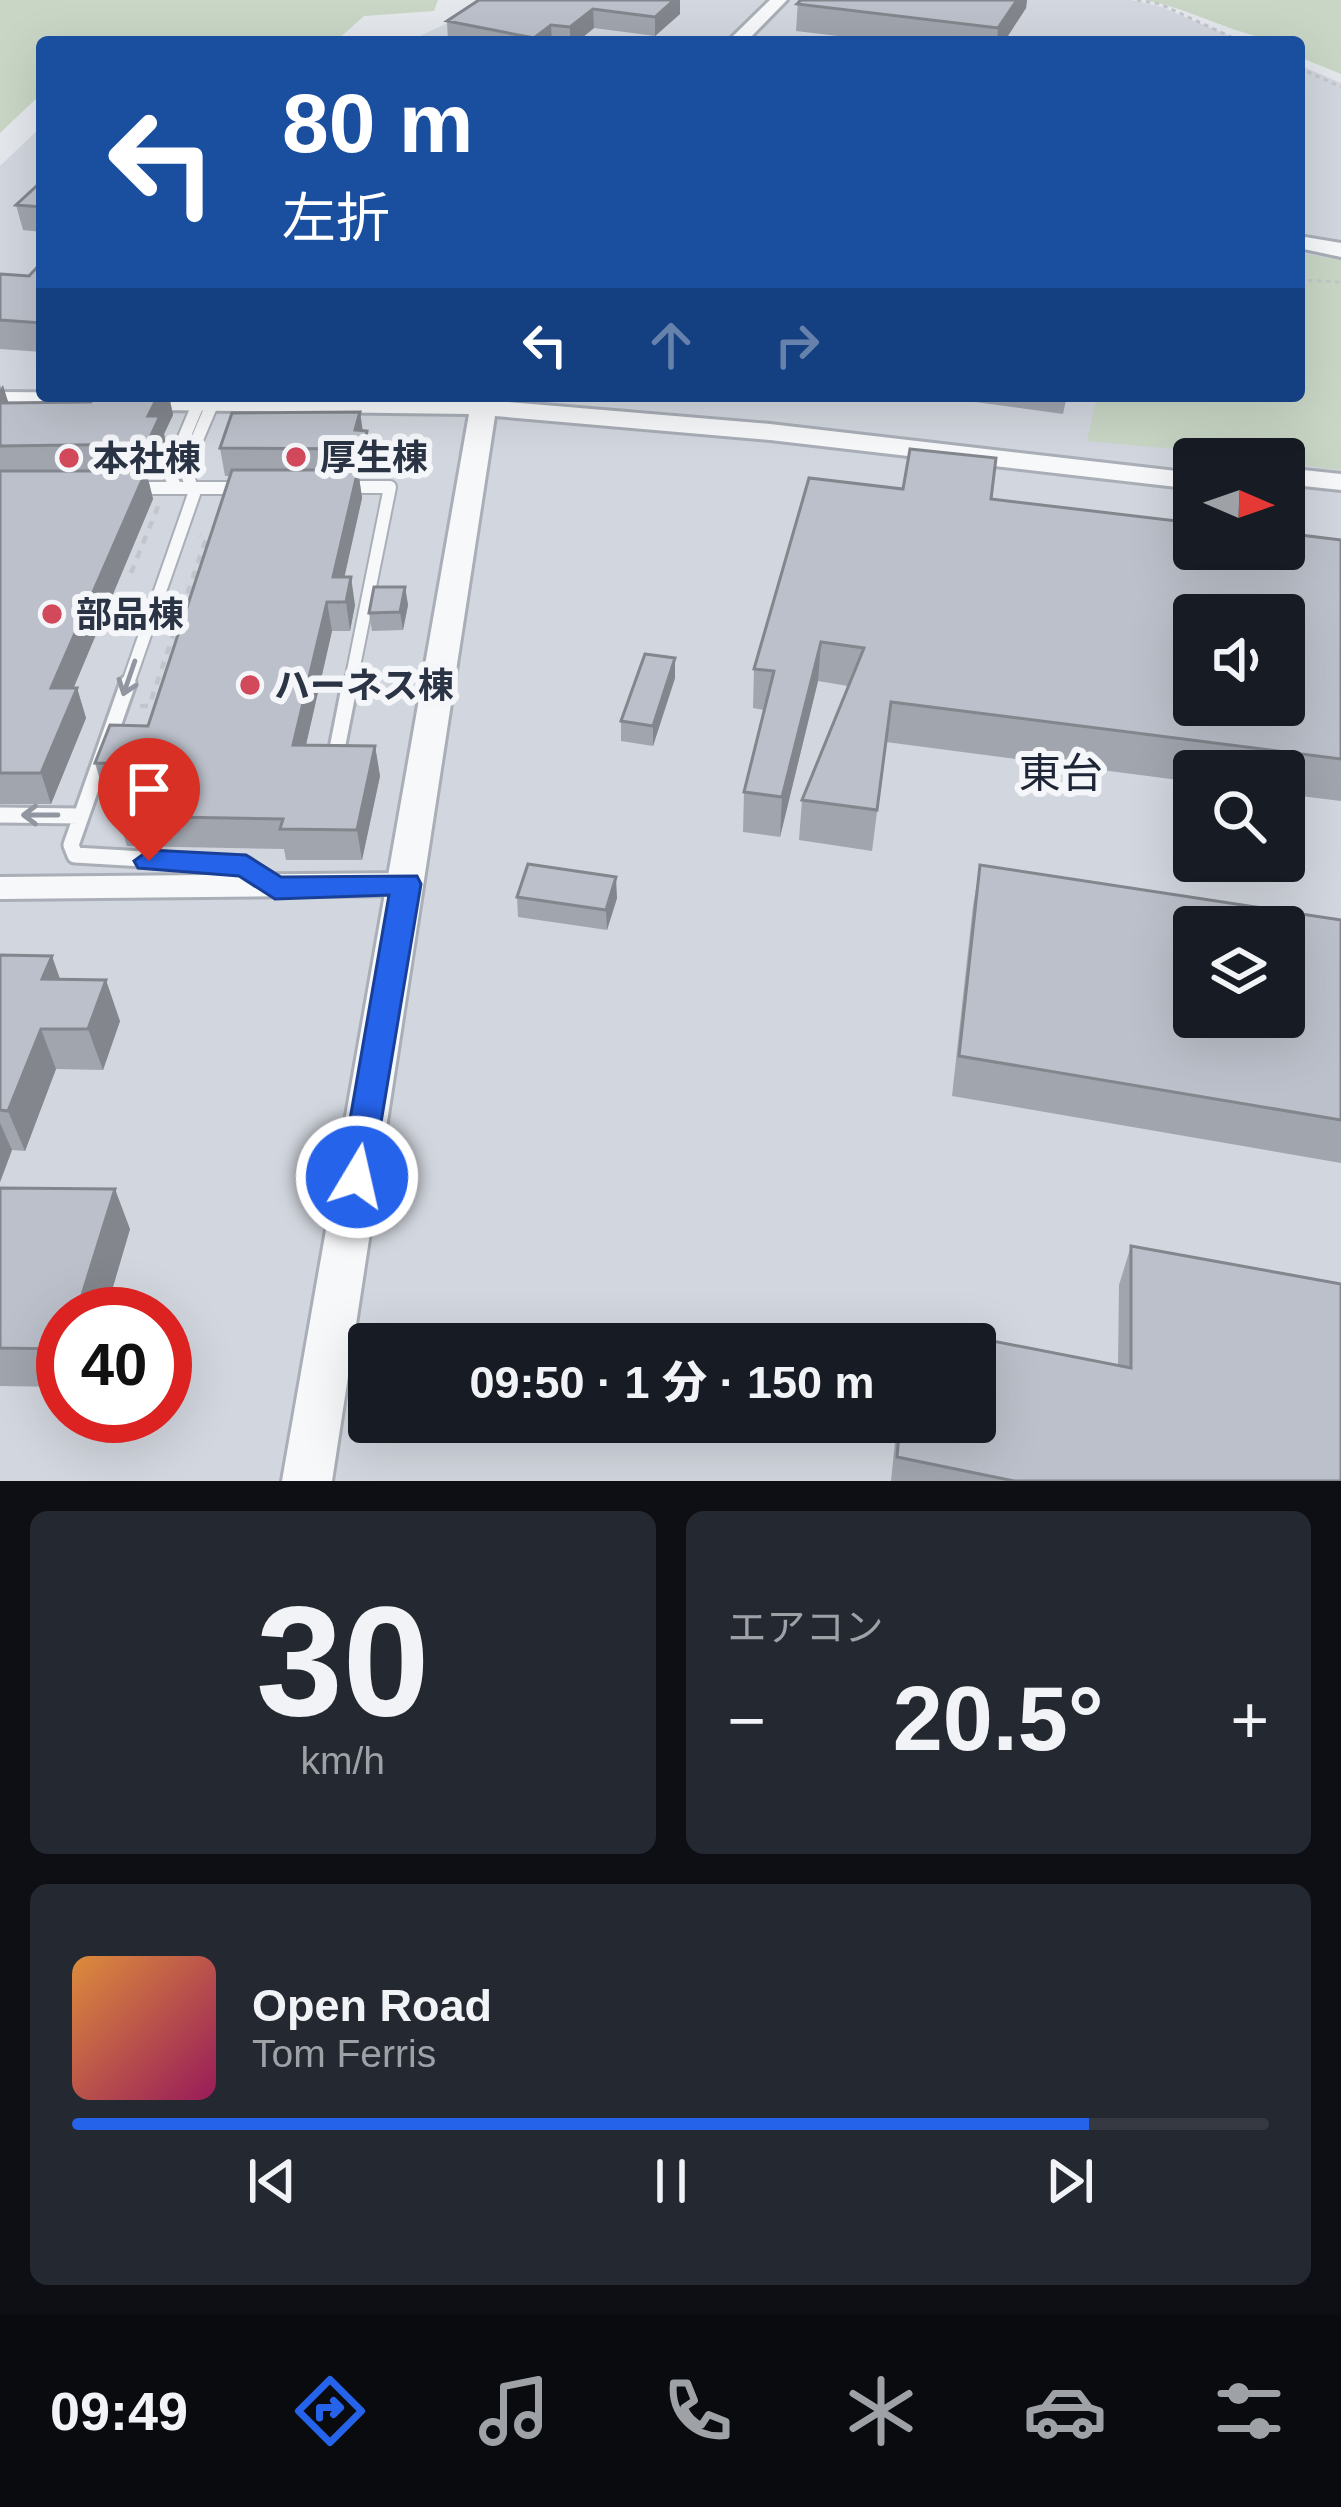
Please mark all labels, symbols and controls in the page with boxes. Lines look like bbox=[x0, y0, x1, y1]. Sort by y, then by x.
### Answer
text: 80 m bbox=[282, 76, 473, 170]
icon: left bbox=[84, 84, 240, 240]
text: 左折 bbox=[282, 188, 390, 248]
icon: left bbox=[512, 312, 578, 378]
icon: ahead bbox=[638, 312, 704, 378]
icon: right bbox=[764, 312, 830, 378]
place label: 厚生棟 bbox=[320, 437, 428, 478]
place label: 本社棟 bbox=[93, 438, 201, 479]
north arrow bbox=[1173, 438, 1305, 570]
map controls bbox=[1173, 438, 1305, 1038]
marker: 厚生棟 bbox=[283, 444, 309, 470]
marker: 本社棟 bbox=[56, 445, 82, 471]
place label: 部品棟 bbox=[76, 594, 184, 635]
button: sound bbox=[1173, 594, 1305, 726]
marker: 部品棟 bbox=[39, 601, 65, 627]
one-way arrow bbox=[117, 659, 138, 696]
place label: ハーネス棟 bbox=[274, 665, 454, 706]
marker: ハーネス棟 bbox=[237, 672, 263, 698]
pin bbox=[98, 738, 200, 861]
district label: 東台 bbox=[1019, 750, 1103, 797]
button: search bbox=[1173, 750, 1305, 882]
icon: arrive bbox=[116, 756, 182, 822]
one-way arrow bbox=[21, 804, 60, 826]
button: layers bbox=[1173, 906, 1305, 1038]
position arrow bbox=[294, 1114, 420, 1240]
speed limit sign: 40 bbox=[36, 1287, 192, 1443]
text: 09:50 · 1 分 · 150 m bbox=[469, 1357, 875, 1408]
text: 30 bbox=[256, 1574, 430, 1748]
text: エアコン bbox=[728, 1606, 884, 1649]
text: 20.5° bbox=[893, 1669, 1104, 1769]
text: − bbox=[728, 1683, 766, 1757]
text: + bbox=[1230, 1683, 1269, 1757]
text: km/h bbox=[300, 1739, 385, 1782]
text: Open Road bbox=[252, 1980, 492, 2031]
text: Tom Ferris bbox=[252, 2032, 436, 2075]
icon: previous bbox=[239, 2148, 305, 2214]
icon: pause bbox=[638, 2148, 704, 2214]
icon: next bbox=[1037, 2148, 1103, 2214]
icon: directions bbox=[288, 2369, 372, 2453]
icon: music bbox=[472, 2369, 556, 2453]
icon: phone bbox=[656, 2369, 740, 2453]
icon: climate bbox=[839, 2369, 923, 2453]
icon: car bbox=[1023, 2369, 1107, 2453]
icon: filters bbox=[1207, 2369, 1291, 2453]
text: 09:49 bbox=[50, 2381, 188, 2441]

